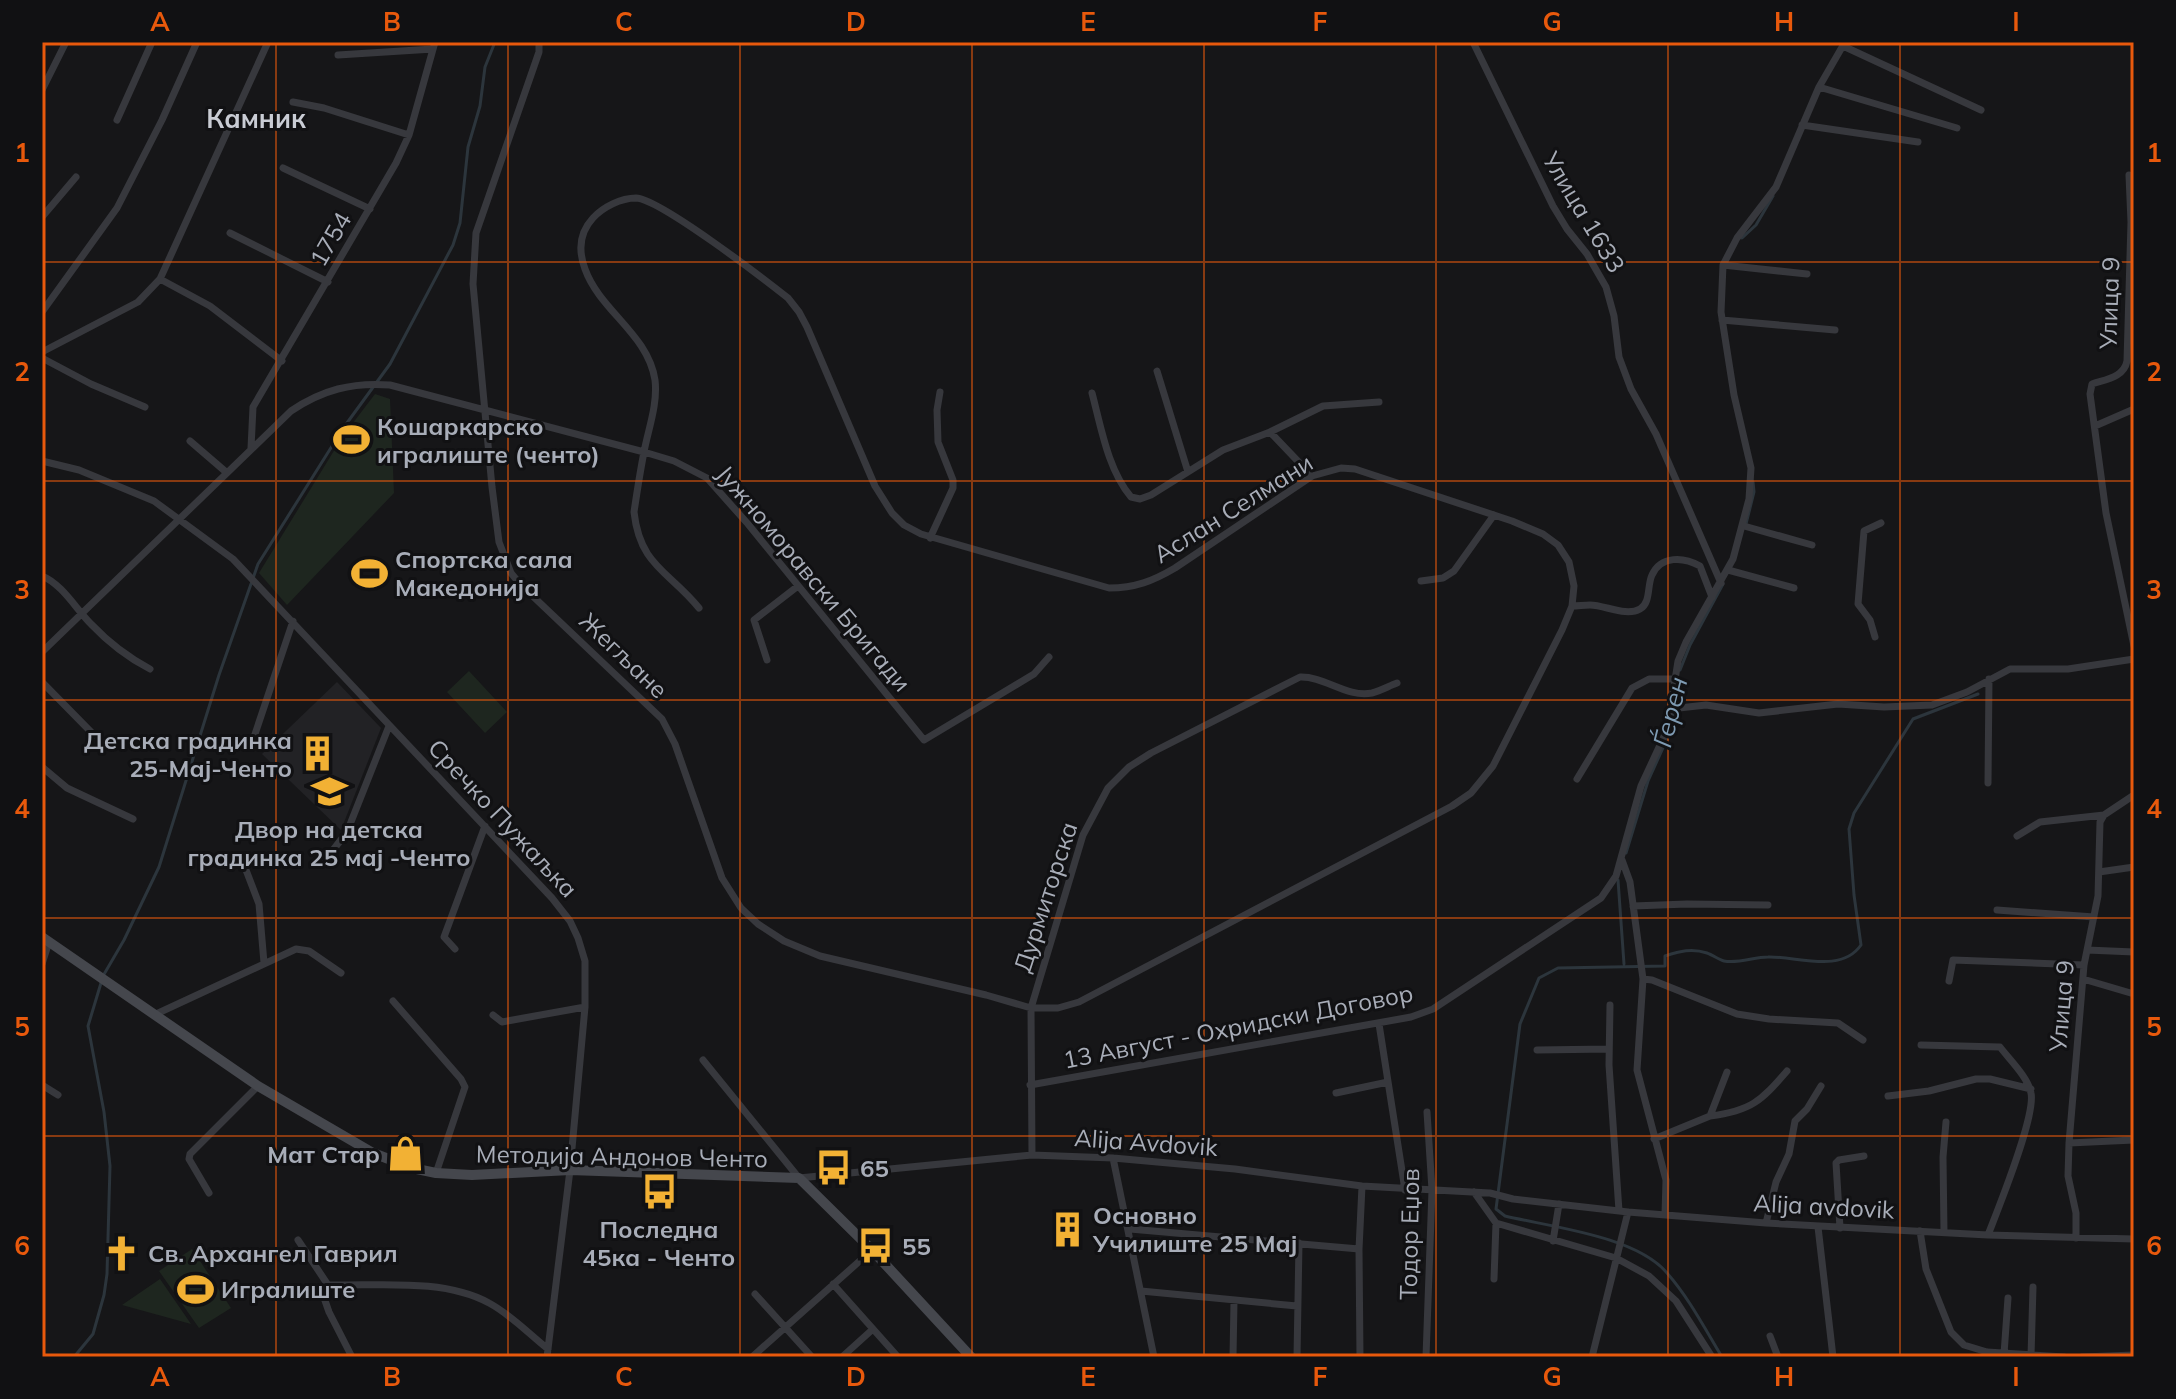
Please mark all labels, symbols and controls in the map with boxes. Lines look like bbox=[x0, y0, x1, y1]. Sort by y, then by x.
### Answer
text: A bbox=[150, 5, 170, 38]
text: B bbox=[383, 5, 401, 38]
text: C bbox=[615, 5, 633, 38]
text: D bbox=[846, 5, 866, 38]
text: E bbox=[1080, 5, 1096, 38]
text: F bbox=[1313, 5, 1328, 38]
text: G bbox=[1542, 5, 1562, 38]
text: H bbox=[1774, 5, 1794, 38]
text: I bbox=[2012, 5, 2020, 38]
district label: Камник bbox=[206, 102, 306, 135]
text: 1 bbox=[14, 136, 30, 169]
text: 1 bbox=[2146, 136, 2162, 169]
street label: Улица 1633 bbox=[1536, 145, 1632, 278]
street label: 1754 bbox=[303, 207, 357, 271]
street label: Улица 9 bbox=[2092, 256, 2126, 351]
text: 2 bbox=[14, 355, 30, 388]
text: 2 bbox=[2146, 355, 2162, 388]
place label: Кошаркарско игралиште (ченто) bbox=[377, 411, 600, 469]
sports icon: Кошаркарско игралиште (ченто) bbox=[332, 421, 370, 459]
street label: Аслан Селмани bbox=[1148, 447, 1318, 569]
street label: Јужноморавски Бригади bbox=[711, 459, 917, 697]
place label: Спортска сала Македонија bbox=[395, 544, 573, 602]
sports icon: Спортска сала Македонија bbox=[350, 554, 388, 592]
text: 3 bbox=[14, 573, 30, 606]
text: 3 bbox=[2146, 573, 2162, 606]
street label: Жегљане bbox=[574, 606, 674, 704]
water label: Ѓерен bbox=[1645, 673, 1695, 751]
place label: Детска градинка 25-Мај-Ченто bbox=[84, 725, 292, 783]
street label: Сречко Пужаљка bbox=[422, 733, 584, 903]
building icon: Детска градинка 25-Мај-Ченто bbox=[299, 735, 337, 773]
school or university icon: Двор на детска градинка 25 мај -Ченто bbox=[310, 773, 348, 811]
text: 4 bbox=[14, 792, 30, 825]
text: 4 bbox=[2146, 792, 2162, 825]
place label: Двор на детска градинка 25 мај -Ченто bbox=[187, 814, 471, 872]
street label: Дурмиторска bbox=[1007, 818, 1083, 976]
street label: Улица 9 bbox=[2042, 959, 2080, 1054]
street label: 13 Август - Охридски Договор bbox=[1060, 977, 1416, 1075]
text: 5 bbox=[14, 1010, 30, 1043]
text: 5 bbox=[2146, 1010, 2162, 1043]
street label: Alija Avdovik bbox=[1073, 1122, 1219, 1162]
shop icon: Мат Стар bbox=[387, 1135, 425, 1173]
street label: Методија Андонов Ченто bbox=[476, 1138, 768, 1174]
place label: Мат Стар bbox=[267, 1139, 380, 1169]
bus stop icon: 65 bbox=[815, 1149, 853, 1187]
place label: 65 bbox=[860, 1153, 889, 1183]
street label: Тодор Еџов bbox=[1393, 1168, 1425, 1300]
bus stop icon: Последна 45ка - Ченто bbox=[640, 1173, 678, 1211]
street label: Alija avdovik bbox=[1753, 1187, 1896, 1225]
place label: Основно Училиште 25 Мај bbox=[1092, 1200, 1297, 1258]
building icon: Основно Училиште 25 Мај bbox=[1048, 1210, 1086, 1248]
place label: Последна 45ка - Ченто bbox=[583, 1214, 735, 1272]
bus stop icon: 55 bbox=[857, 1227, 895, 1265]
text: 6 bbox=[14, 1229, 30, 1262]
text: 6 bbox=[2146, 1229, 2162, 1262]
place label: 55 bbox=[902, 1231, 931, 1261]
church icon: Св. Архангел Гаврил bbox=[103, 1234, 141, 1272]
place label: Св. Архангел Гаврил bbox=[148, 1238, 398, 1268]
sports icon: Игралиште bbox=[176, 1270, 214, 1308]
place label: Игралиште bbox=[221, 1274, 355, 1304]
text: A bbox=[150, 1360, 170, 1393]
text: B bbox=[383, 1360, 401, 1393]
text: C bbox=[615, 1360, 633, 1393]
text: D bbox=[846, 1360, 866, 1393]
text: E bbox=[1080, 1360, 1096, 1393]
text: F bbox=[1313, 1360, 1328, 1393]
text: G bbox=[1542, 1360, 1562, 1393]
text: H bbox=[1774, 1360, 1794, 1393]
text: I bbox=[2012, 1360, 2020, 1393]

